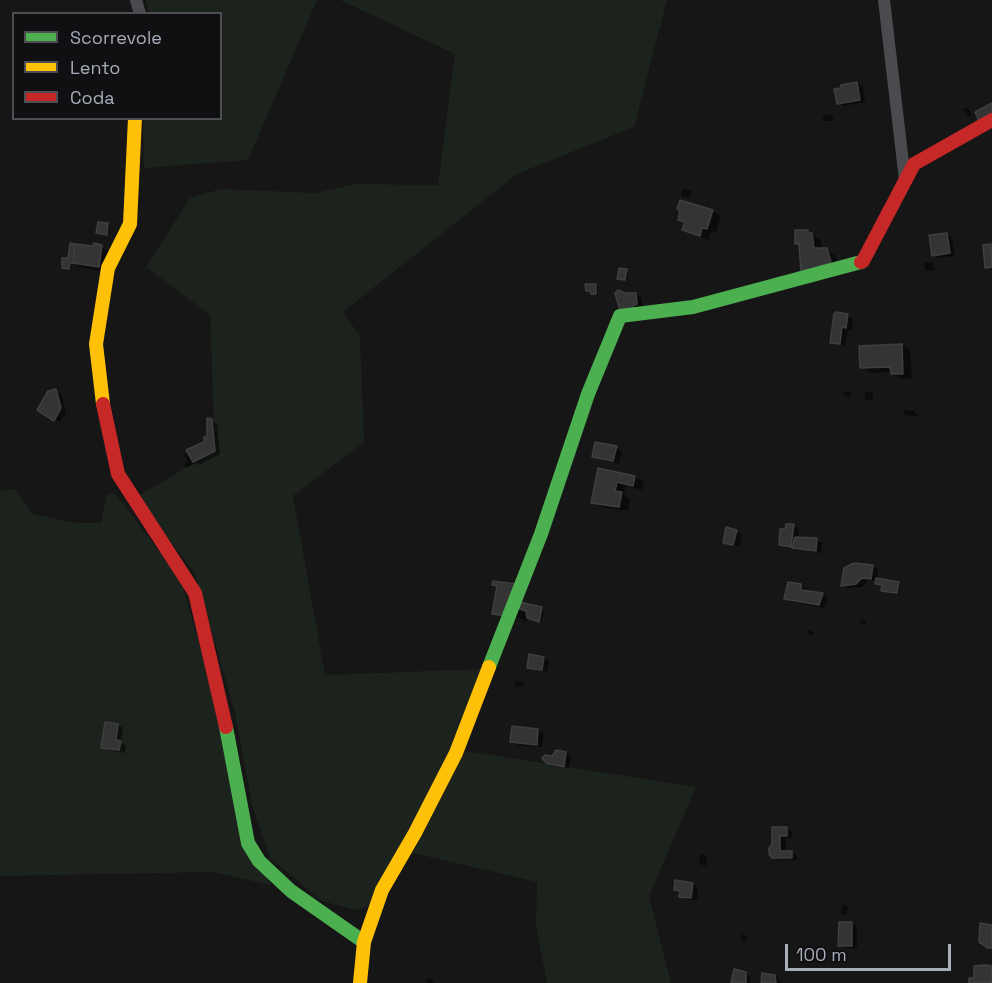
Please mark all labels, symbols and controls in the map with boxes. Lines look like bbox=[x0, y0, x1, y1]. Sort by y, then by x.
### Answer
legend bbox=[12, 12, 222, 120]
text: Scorrevole bbox=[70, 26, 162, 49]
text: Lento bbox=[70, 56, 120, 79]
text: Coda bbox=[70, 86, 115, 109]
scale bar bbox=[788, 932, 954, 970]
text: 100 m bbox=[796, 943, 847, 966]

